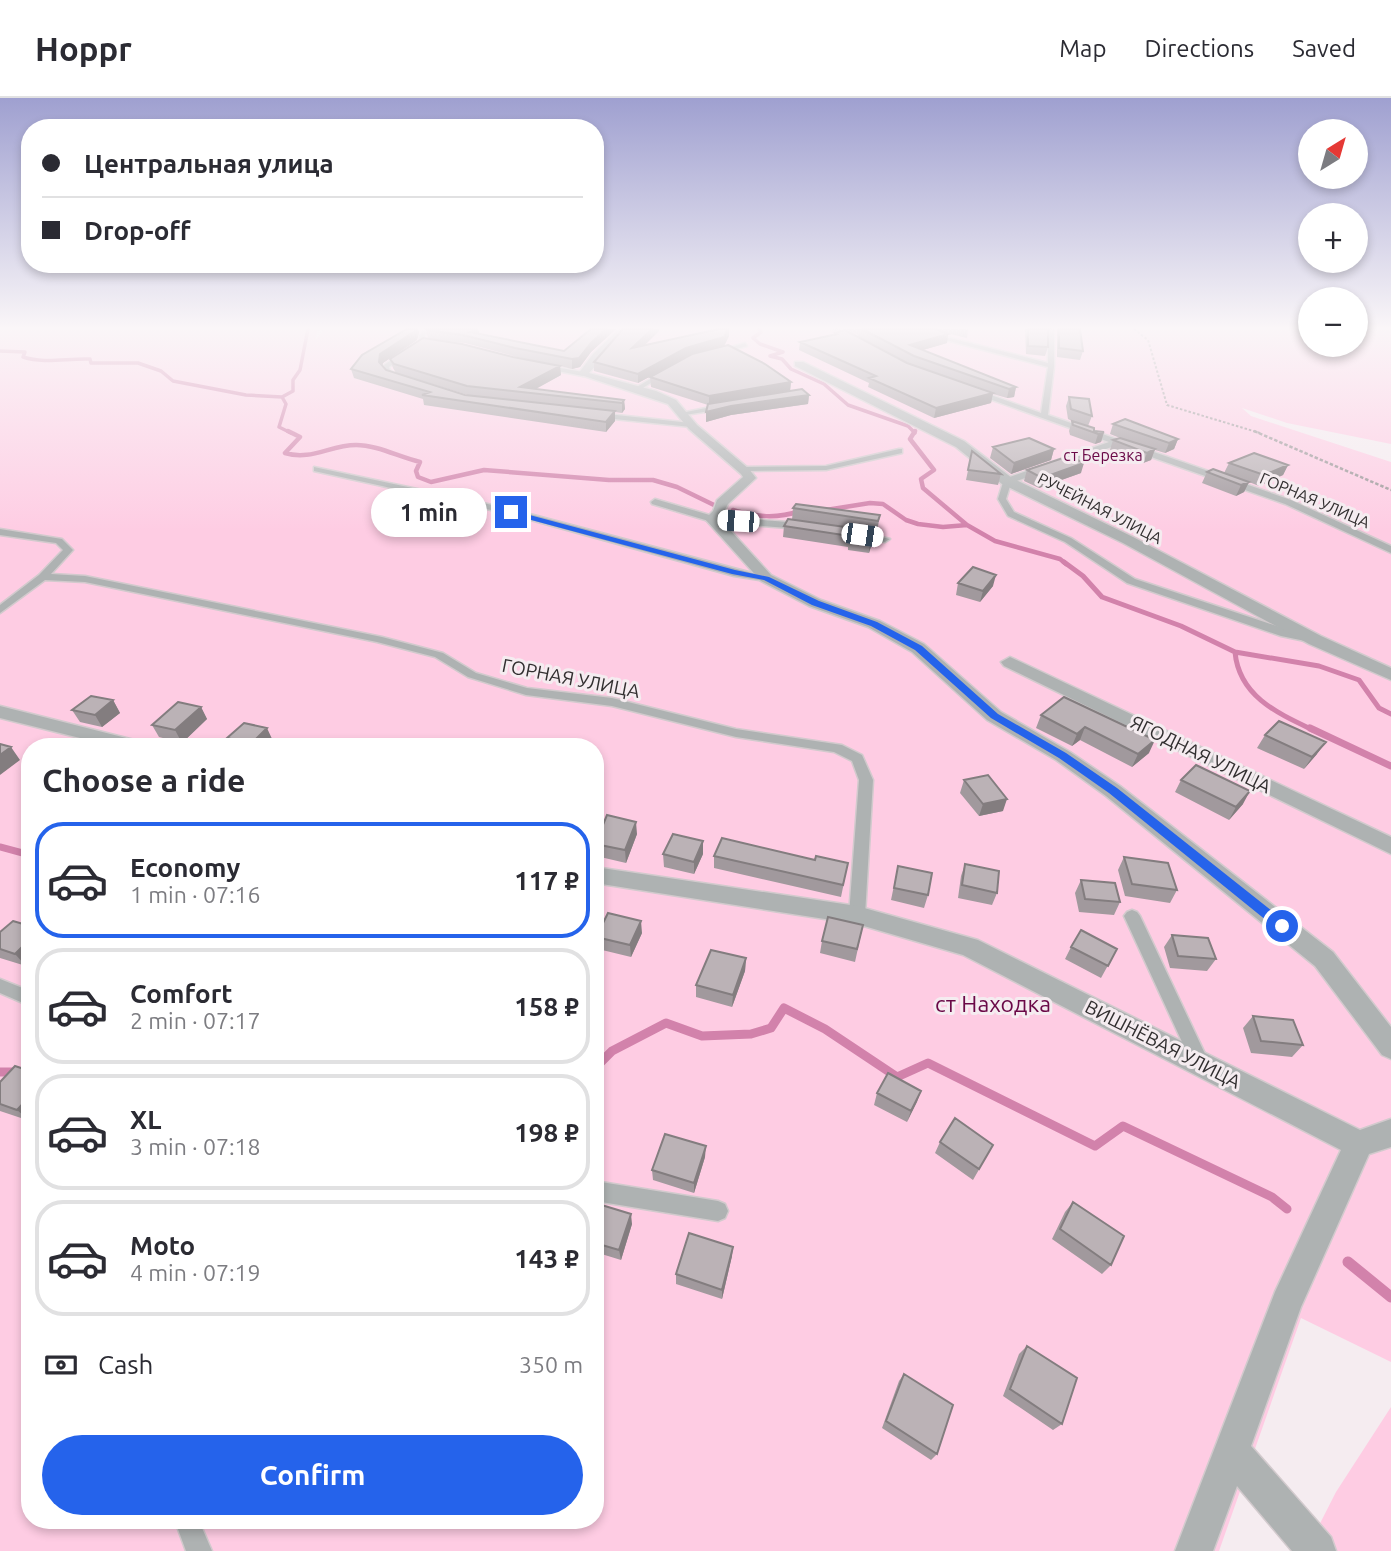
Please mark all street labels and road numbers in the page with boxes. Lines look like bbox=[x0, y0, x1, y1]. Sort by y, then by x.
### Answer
street label: РУЧЕЙНАЯ УЛИЦА bbox=[1035, 468, 1166, 547]
street label: ГОРНАЯ УЛИЦА bbox=[1257, 469, 1373, 532]
street label: ГОРНАЯ УЛИЦА bbox=[500, 654, 642, 702]
street label: ЯГОДНАЯ УЛИЦА bbox=[1127, 710, 1275, 798]
street label: ВИШНЁВАЯ УЛИЦА bbox=[1082, 995, 1245, 1093]

